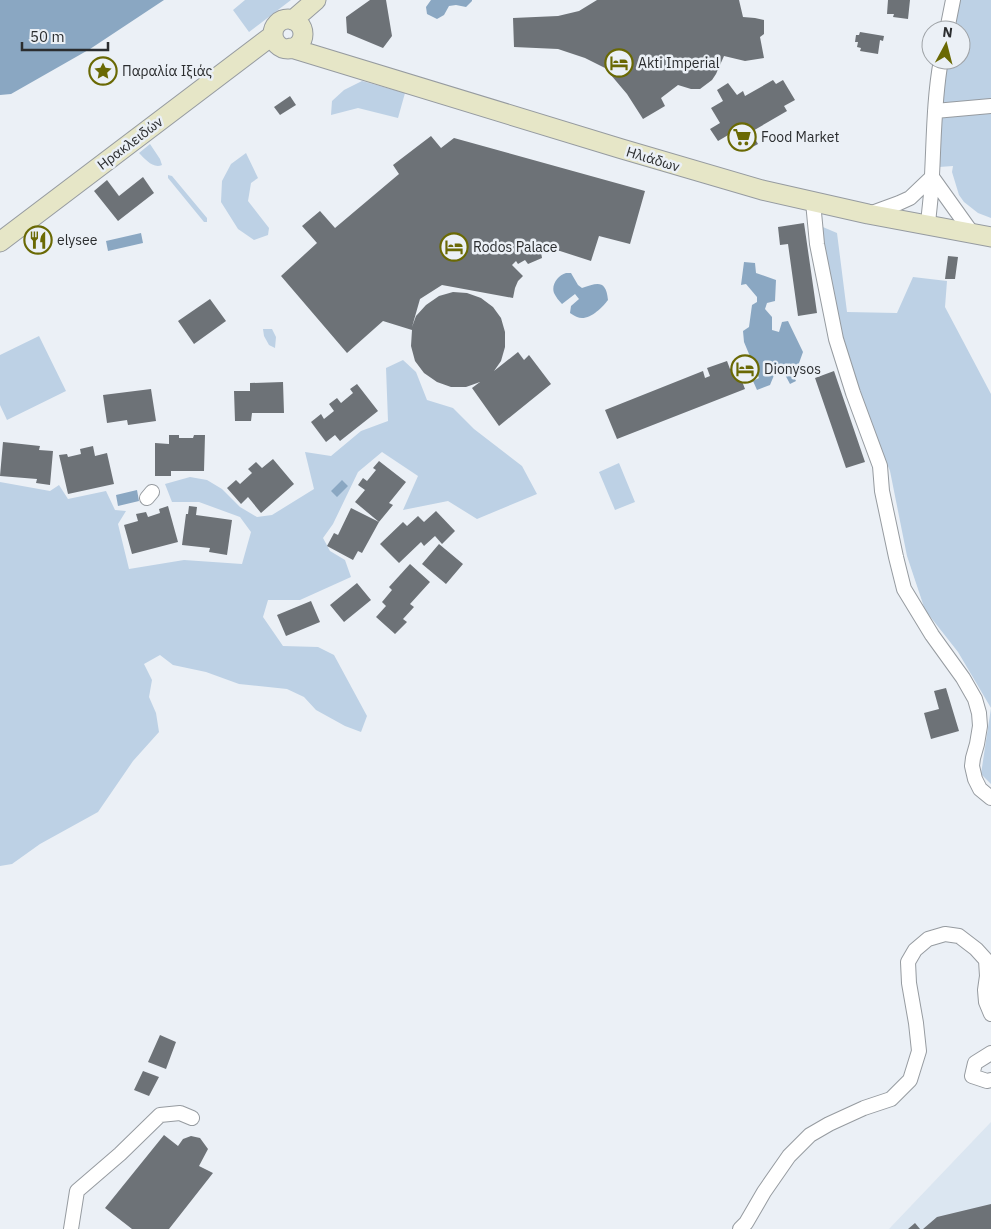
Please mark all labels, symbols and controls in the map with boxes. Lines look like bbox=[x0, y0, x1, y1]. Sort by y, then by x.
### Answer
scale bar bbox=[22, 20, 109, 52]
north arrow bbox=[921, 20, 971, 70]
text: N bbox=[941, 23, 954, 42]
text: 50 m bbox=[30, 27, 65, 46]
hotel icon: Akti Imperial bbox=[604, 48, 634, 78]
place label: Akti Imperial bbox=[638, 54, 720, 72]
place icon: Παραλία Ιξιάς bbox=[88, 56, 118, 86]
place label: Παραλία Ιξιάς bbox=[122, 62, 213, 80]
street label: Ηρακλειδών bbox=[94, 112, 166, 174]
supermarket icon: Food Market bbox=[727, 122, 757, 152]
place label: Food Market bbox=[761, 128, 839, 146]
street label: Ηλιάδων bbox=[624, 142, 682, 176]
restaurant icon: elysee bbox=[23, 225, 53, 255]
place label: elysee bbox=[57, 231, 98, 249]
hotel icon: Rodos Palace bbox=[439, 232, 469, 262]
place label: Rodos Palace bbox=[473, 238, 558, 256]
hotel icon: Dionysos bbox=[730, 354, 760, 384]
place label: Dionysos bbox=[764, 360, 821, 378]

